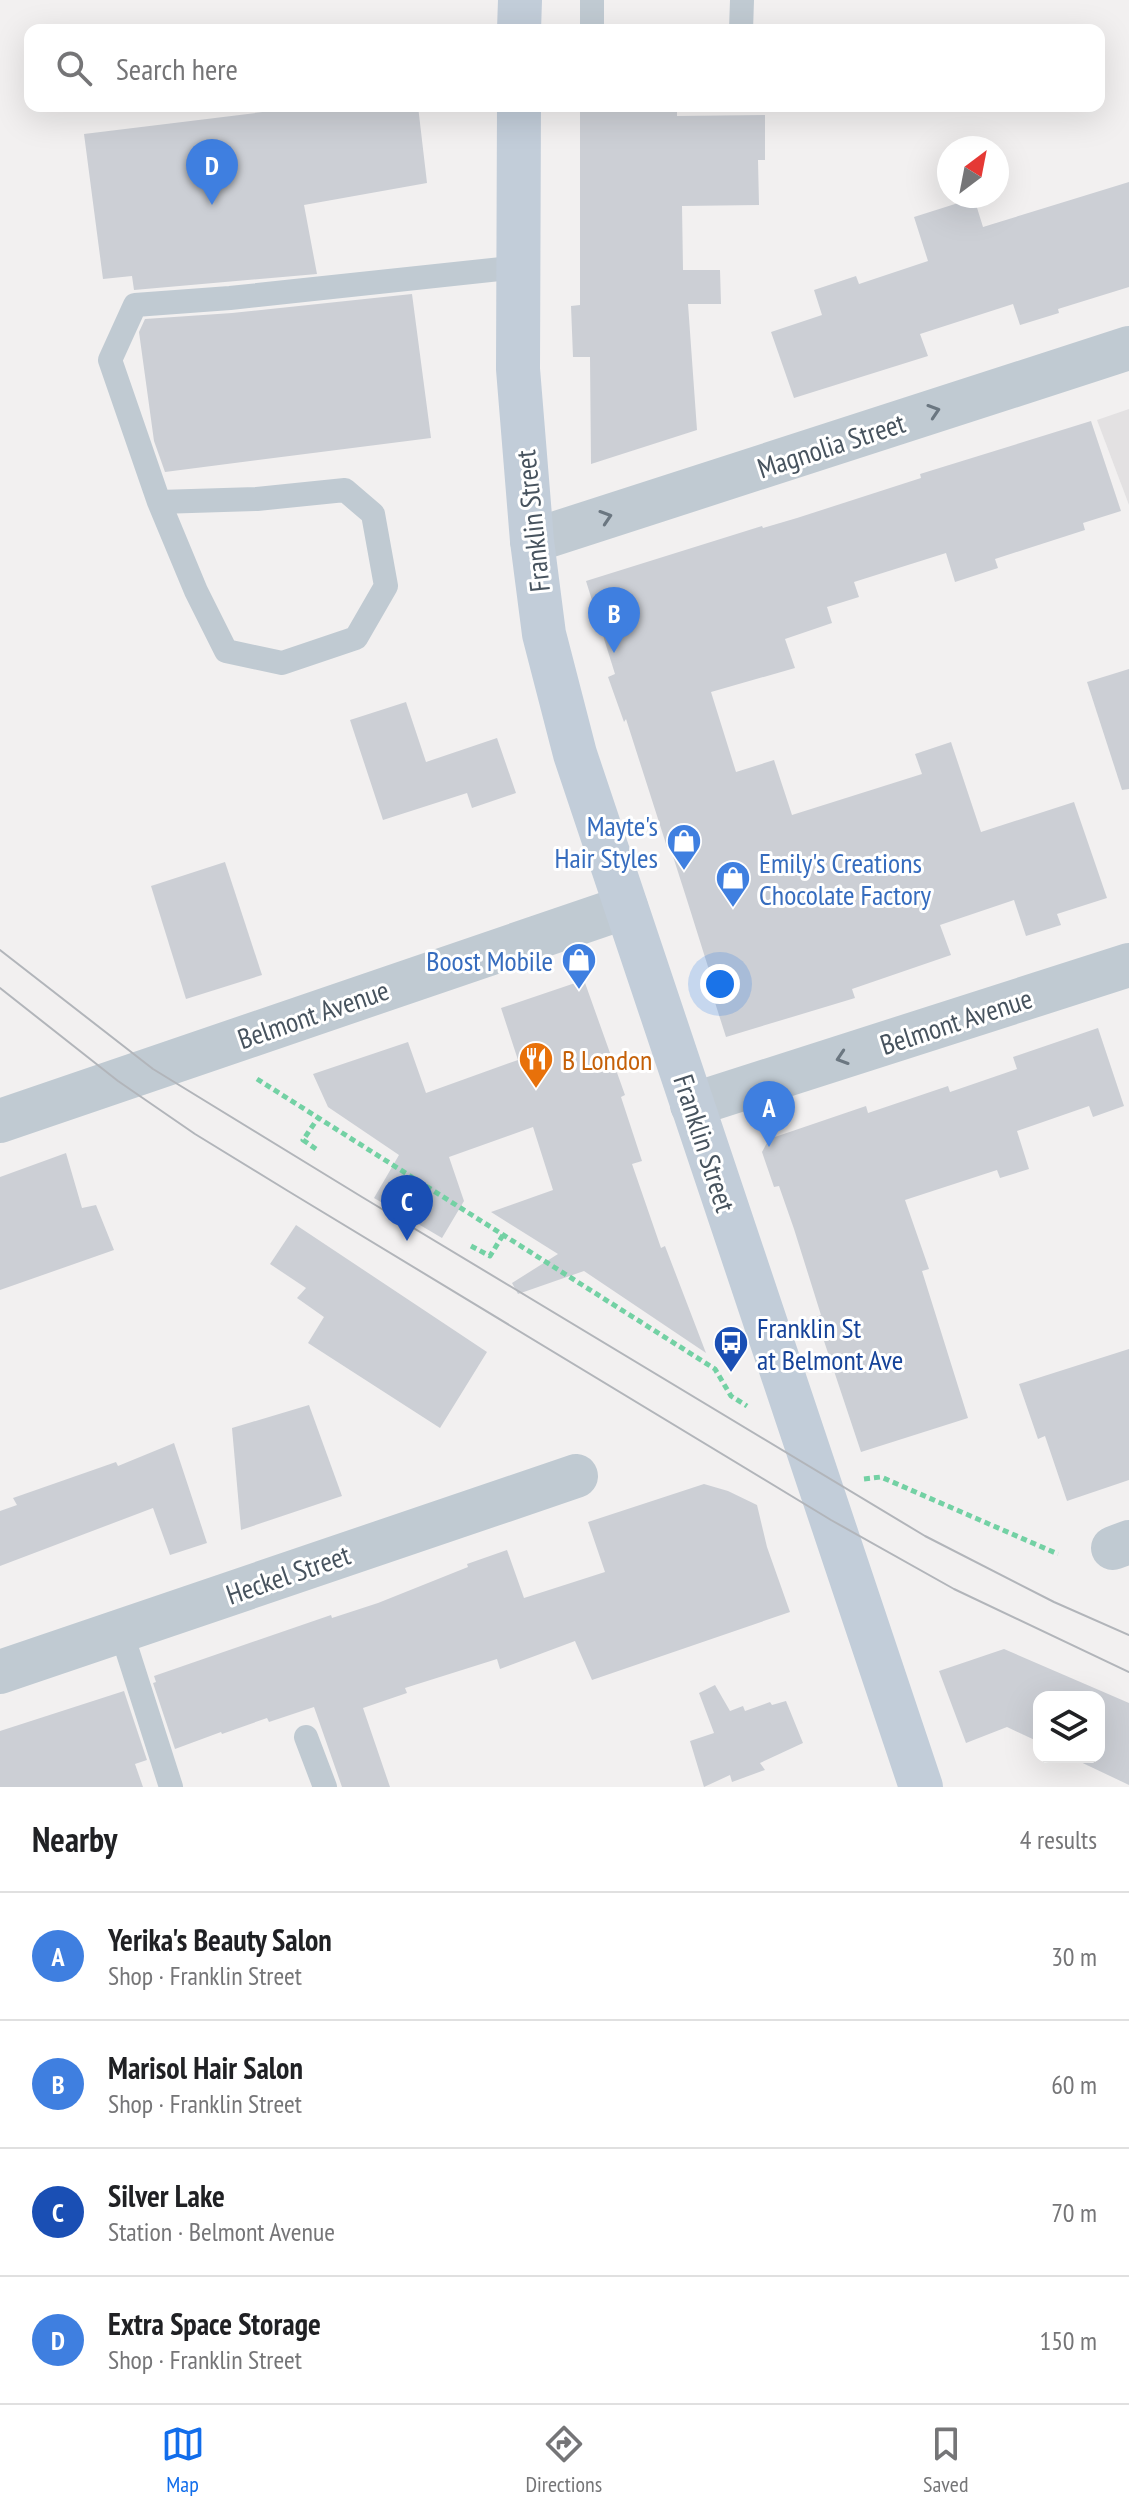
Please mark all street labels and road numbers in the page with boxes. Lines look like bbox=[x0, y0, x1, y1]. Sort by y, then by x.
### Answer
street label: Magnolia Street bbox=[752, 404, 910, 486]
street label: Franklin Street bbox=[506, 448, 558, 594]
street label: Belmont Avenue bbox=[232, 971, 394, 1057]
street label: Belmont Avenue bbox=[875, 979, 1037, 1063]
street label: Franklin Street bbox=[665, 1070, 745, 1217]
street label: Heckel Street bbox=[221, 1535, 355, 1612]

